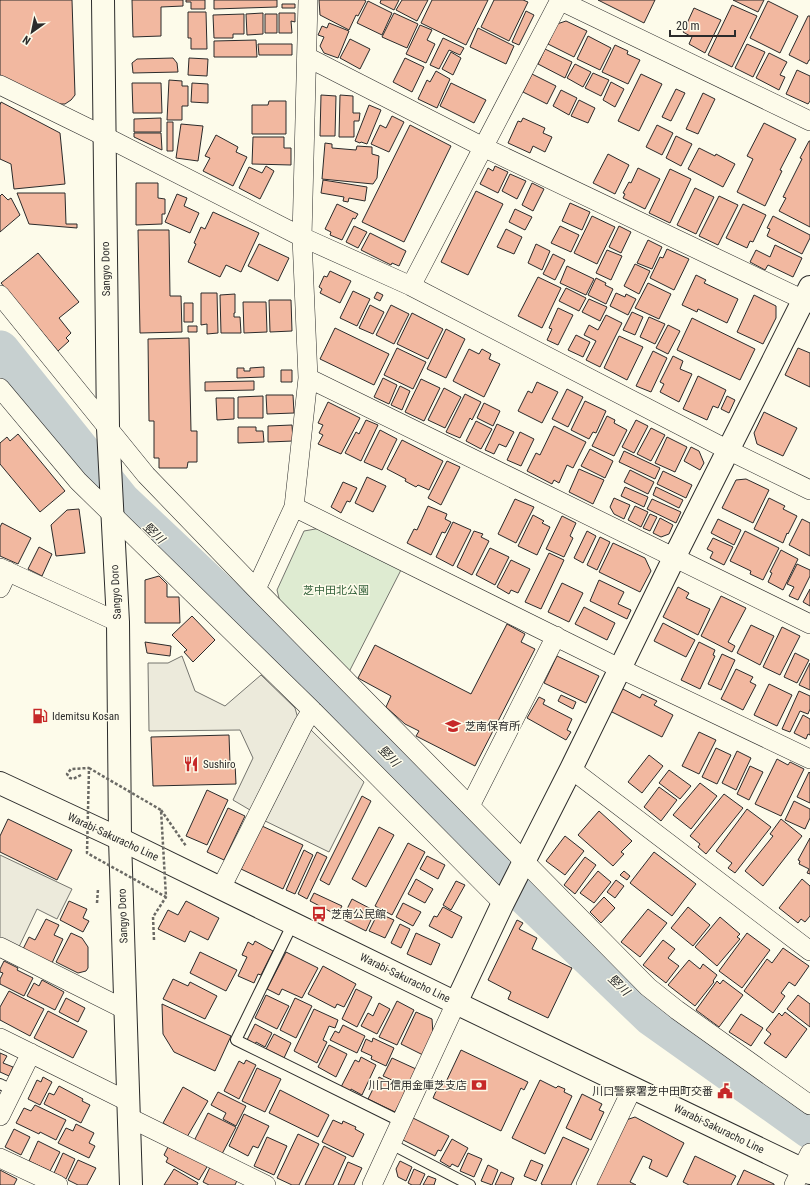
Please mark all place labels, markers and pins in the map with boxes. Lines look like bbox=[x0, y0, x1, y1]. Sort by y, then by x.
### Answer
fuel station icon: Idemitsu Kosan bbox=[31, 707, 49, 725]
place label: Idemitsu Kosan bbox=[52, 710, 119, 723]
school or university icon: 芝南保育所 bbox=[444, 717, 462, 735]
place label: 芝南保育所 bbox=[465, 720, 521, 733]
restaurant icon: Sushiro bbox=[182, 755, 200, 773]
place label: Sushiro bbox=[203, 758, 236, 771]
bus stop icon: 芝南公民館 bbox=[310, 905, 328, 923]
place label: 芝南公民館 bbox=[331, 908, 386, 921]
bank icon: 川口信用金庫芝支店 bbox=[470, 1076, 488, 1094]
place label: 川口信用金庫芝支店 bbox=[368, 1079, 467, 1092]
public building icon: 川口警察署芝中田町交番 bbox=[716, 1082, 734, 1100]
place label: 川口警察署芝中田町交番 bbox=[592, 1085, 713, 1098]

